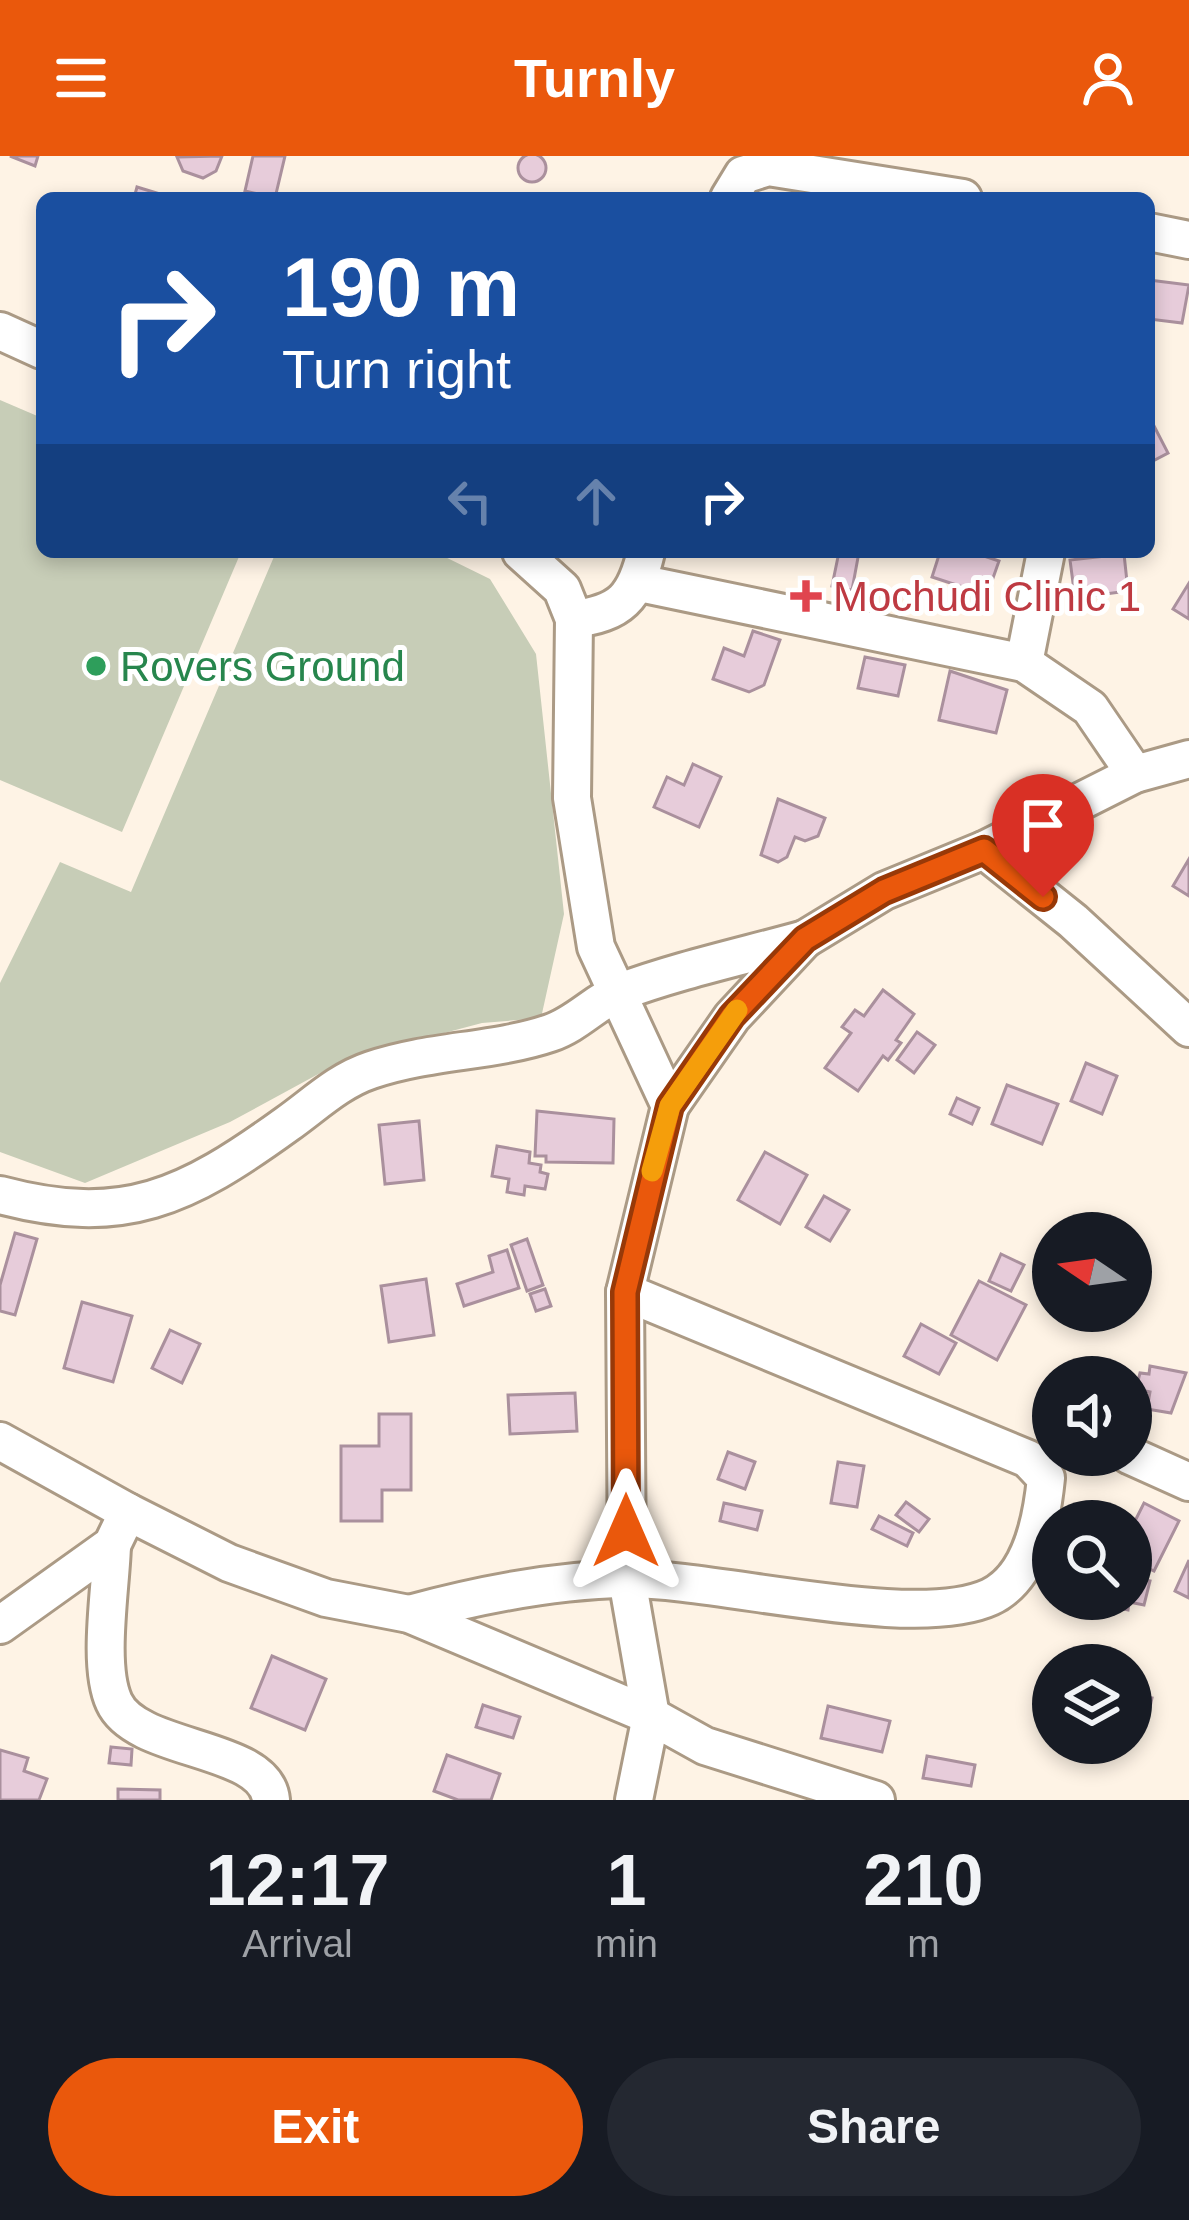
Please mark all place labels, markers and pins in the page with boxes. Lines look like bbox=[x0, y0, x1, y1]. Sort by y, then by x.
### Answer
place label: Mochudi Clinic 1 bbox=[833, 573, 1141, 620]
marker: Mochudi Clinic 1 bbox=[790, 580, 822, 612]
place label: Rovers Ground bbox=[120, 643, 405, 690]
marker: Rovers Ground bbox=[83, 653, 109, 679]
pin bbox=[992, 774, 1094, 897]

